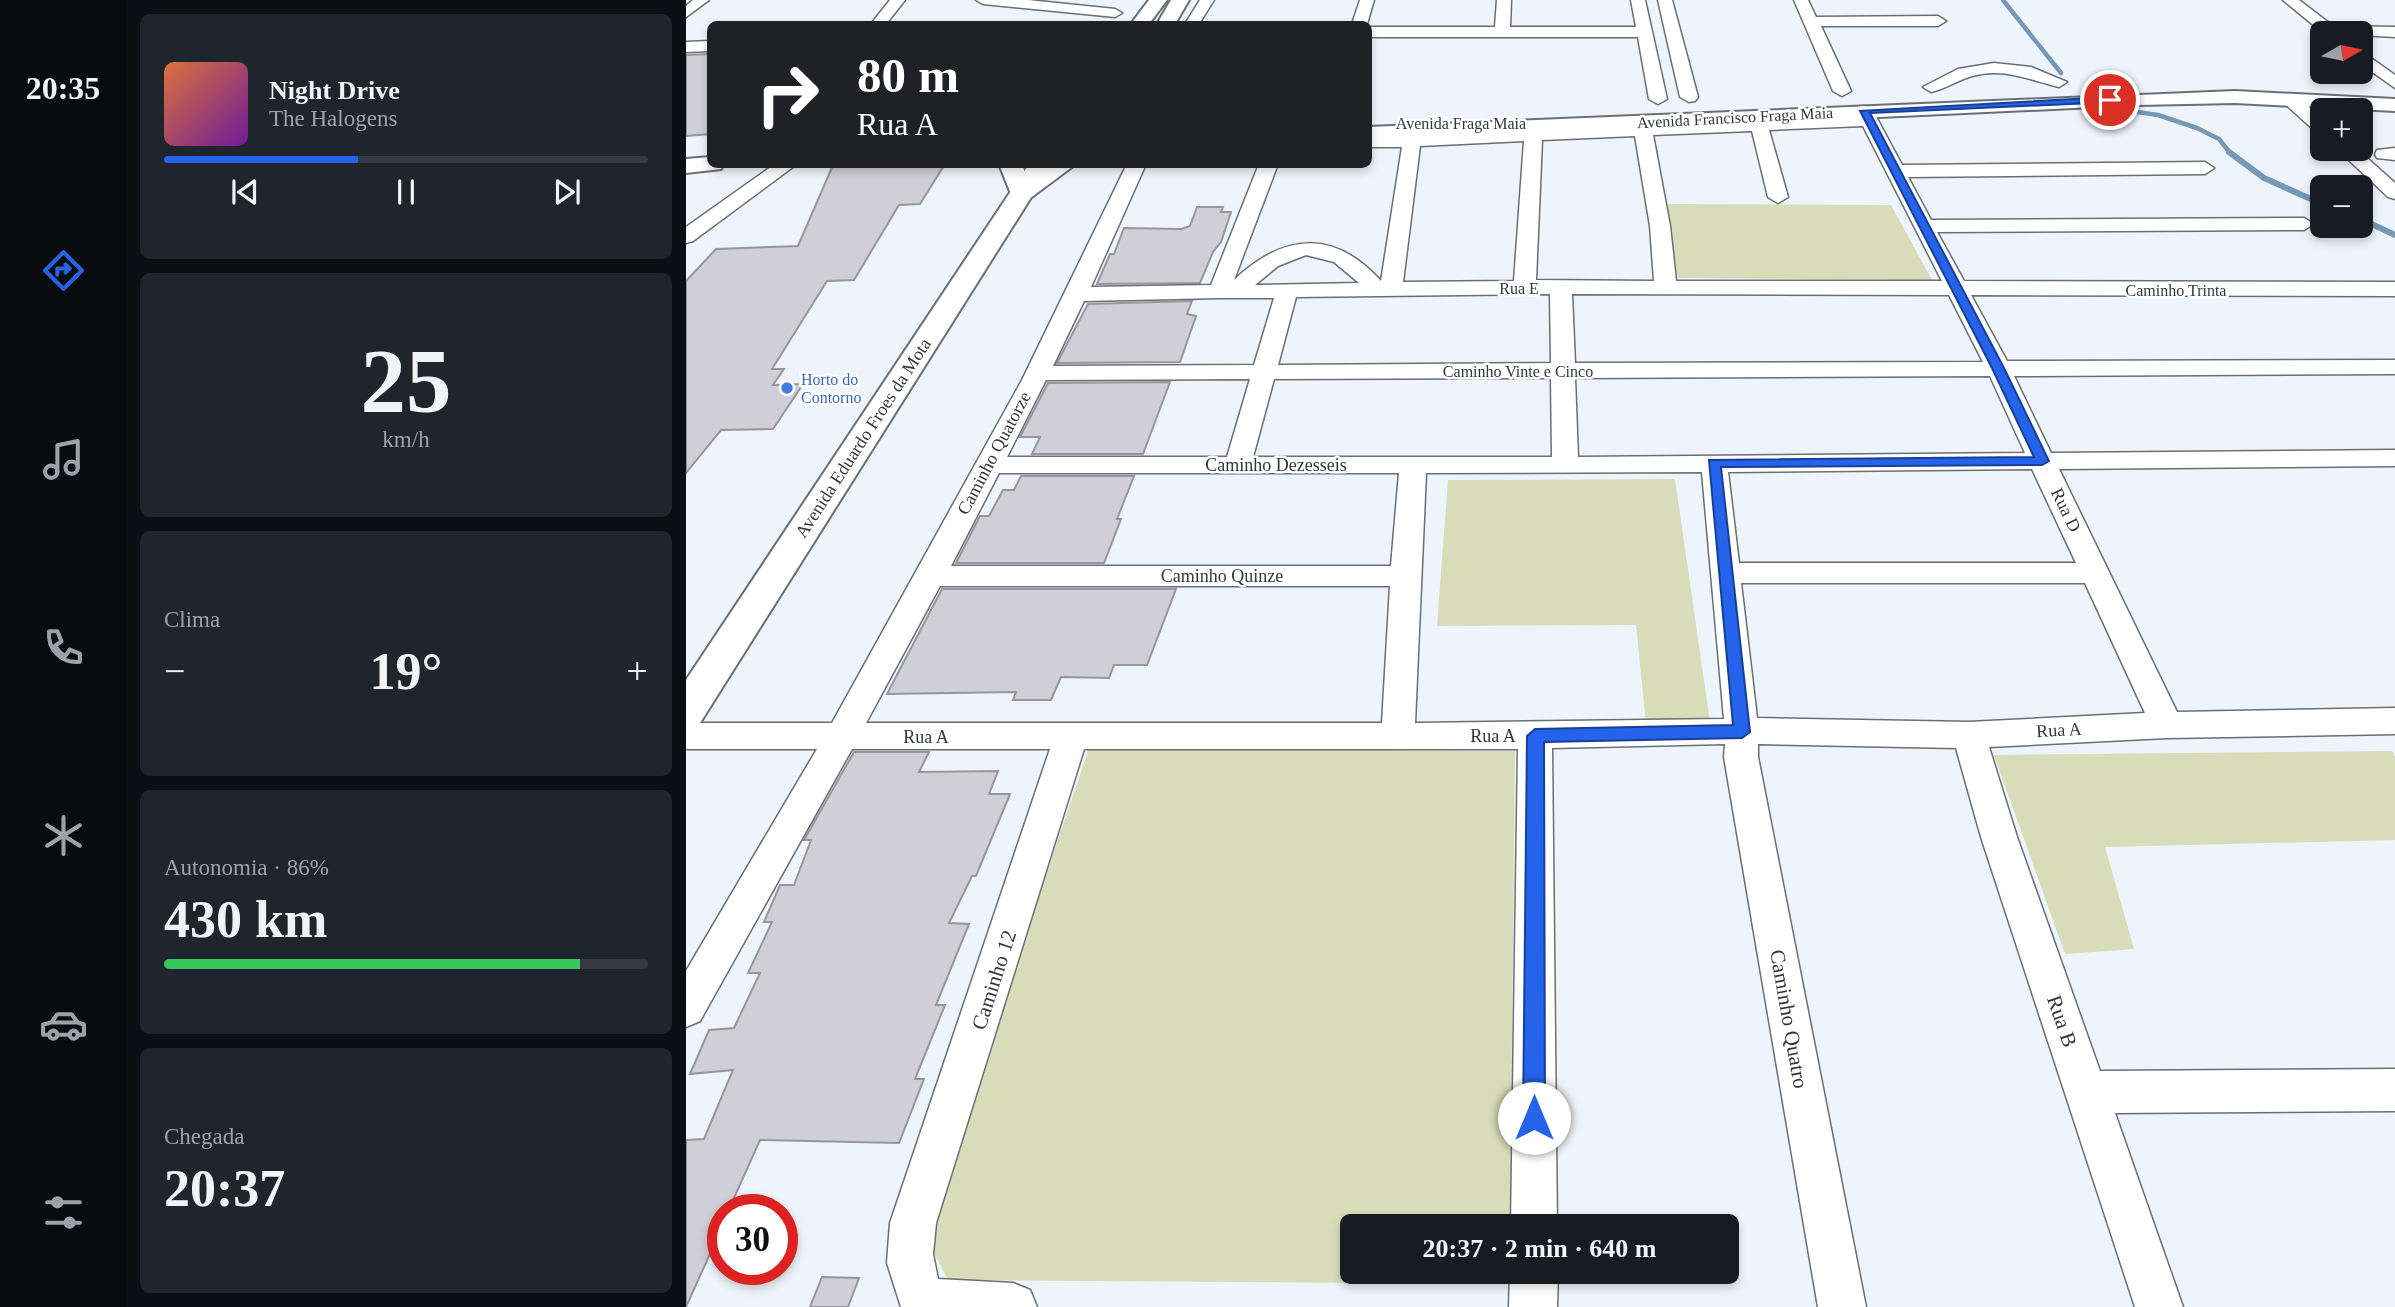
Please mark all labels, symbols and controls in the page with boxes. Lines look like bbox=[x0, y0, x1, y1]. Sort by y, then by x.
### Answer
north arrow bbox=[2310, 21, 2373, 84]
map controls bbox=[2310, 21, 2373, 238]
text: 80 m bbox=[857, 48, 959, 103]
icon: right bbox=[742, 49, 833, 140]
text: 20:35 bbox=[26, 70, 100, 106]
pin bbox=[2080, 70, 2140, 130]
text: Night Drive bbox=[269, 76, 400, 105]
icon: arrive bbox=[2091, 81, 2129, 119]
button: + bbox=[2310, 98, 2373, 161]
street label: Avenida Francisco Fraga Maia bbox=[1636, 104, 1834, 132]
text: The Halogens bbox=[269, 106, 397, 131]
text: Rua A bbox=[857, 106, 938, 142]
street label: Avenida Fraga Maia bbox=[1396, 115, 1526, 133]
icon: previous bbox=[226, 173, 264, 211]
icon: pause bbox=[387, 173, 425, 211]
icon: next bbox=[548, 173, 586, 211]
button: − bbox=[2310, 175, 2373, 238]
icon: directions bbox=[39, 246, 88, 295]
street label: Rua E bbox=[1499, 280, 1539, 297]
street label: Caminho Trinta bbox=[2126, 282, 2226, 299]
text: 25 bbox=[361, 331, 452, 432]
street label: Avenida Eduardo Froes da Mota bbox=[791, 335, 935, 541]
street label: Caminho Vinte e Cinco bbox=[1443, 363, 1593, 380]
place label: Horto do Contorno bbox=[801, 371, 861, 406]
marker: Horto do Contorno bbox=[779, 380, 795, 396]
street label: Caminho Quatorze bbox=[953, 388, 1035, 518]
text: km/h bbox=[382, 427, 430, 452]
icon: music bbox=[39, 435, 88, 484]
street label: Caminho Dezesseis bbox=[1205, 455, 1347, 475]
street label: Rua D bbox=[2047, 485, 2085, 535]
street label: Caminho Quinze bbox=[1161, 566, 1283, 586]
text: Clima bbox=[164, 607, 220, 632]
icon: phone bbox=[39, 623, 88, 672]
text: 19° bbox=[370, 643, 442, 700]
text: − bbox=[164, 650, 185, 692]
text: + bbox=[627, 650, 648, 692]
street label: Rua A bbox=[2036, 719, 2082, 741]
street label: Rua A bbox=[1470, 726, 1516, 746]
street label: Rua A bbox=[903, 727, 949, 747]
icon: climate bbox=[39, 811, 88, 860]
text: Autonomia · 86% bbox=[164, 855, 329, 880]
text: 430 km bbox=[164, 891, 327, 948]
street label: Caminho 12 bbox=[967, 927, 1021, 1033]
street label: Caminho Quatro bbox=[1765, 948, 1813, 1090]
street label: Rua B bbox=[2042, 992, 2082, 1050]
icon: car bbox=[39, 1000, 88, 1049]
position arrow bbox=[1497, 1081, 1571, 1155]
text: Chegada bbox=[164, 1124, 244, 1149]
text: 20:37 bbox=[164, 1160, 285, 1217]
icon: filters bbox=[39, 1188, 88, 1237]
speed limit sign: 30 bbox=[707, 1194, 798, 1285]
text: 20:37 · 2 min · 640 m bbox=[1423, 1234, 1657, 1263]

